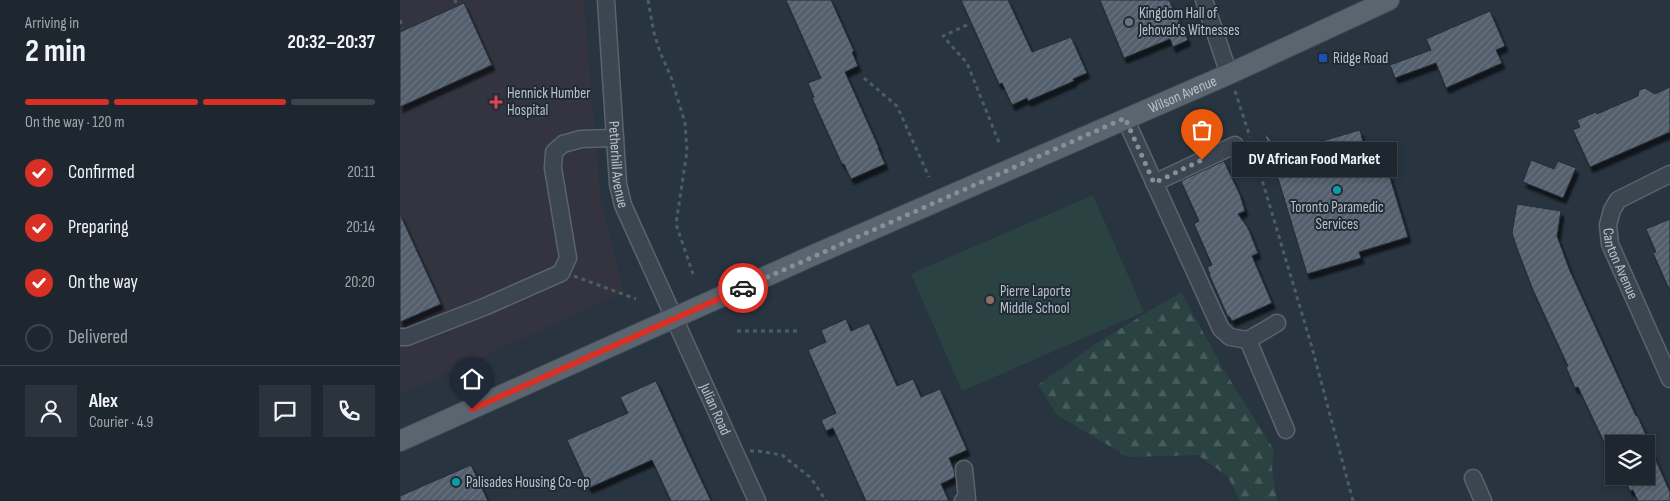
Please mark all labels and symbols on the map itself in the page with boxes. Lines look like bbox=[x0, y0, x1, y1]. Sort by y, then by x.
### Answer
place label: Kingdom Hall of Jehovah's Witnesses bbox=[1138, 4, 1240, 40]
marker: Kingdom Hall of Jehovah's Witnesses bbox=[1123, 16, 1135, 28]
place label: Ridge Road bbox=[1333, 49, 1388, 68]
marker: Ridge Road bbox=[1317, 52, 1329, 64]
street label: Wilson Avenue bbox=[1146, 71, 1220, 118]
place label: Hennick Humber Hospital bbox=[507, 84, 591, 120]
marker: Hennick Humber Hospital bbox=[489, 95, 503, 109]
pin bbox=[1181, 109, 1223, 160]
street label: Petherhill Avenue bbox=[604, 120, 632, 210]
callout: DV African Food Market bbox=[1232, 142, 1397, 178]
marker: Toronto Paramedic Services bbox=[1331, 184, 1343, 196]
place label: Toronto Paramedic Services bbox=[1290, 198, 1384, 234]
street label: Canton Avenue bbox=[1598, 227, 1642, 302]
courier bbox=[718, 263, 768, 313]
place label: Pierre Laporte Middle School bbox=[1000, 282, 1071, 318]
marker: Pierre Laporte Middle School bbox=[984, 294, 996, 306]
pin bbox=[451, 358, 493, 409]
street label: Julian Road bbox=[695, 379, 735, 438]
place label: Palisades Housing Co-op bbox=[466, 473, 589, 492]
marker: Palisades Housing Co-op bbox=[450, 476, 462, 488]

